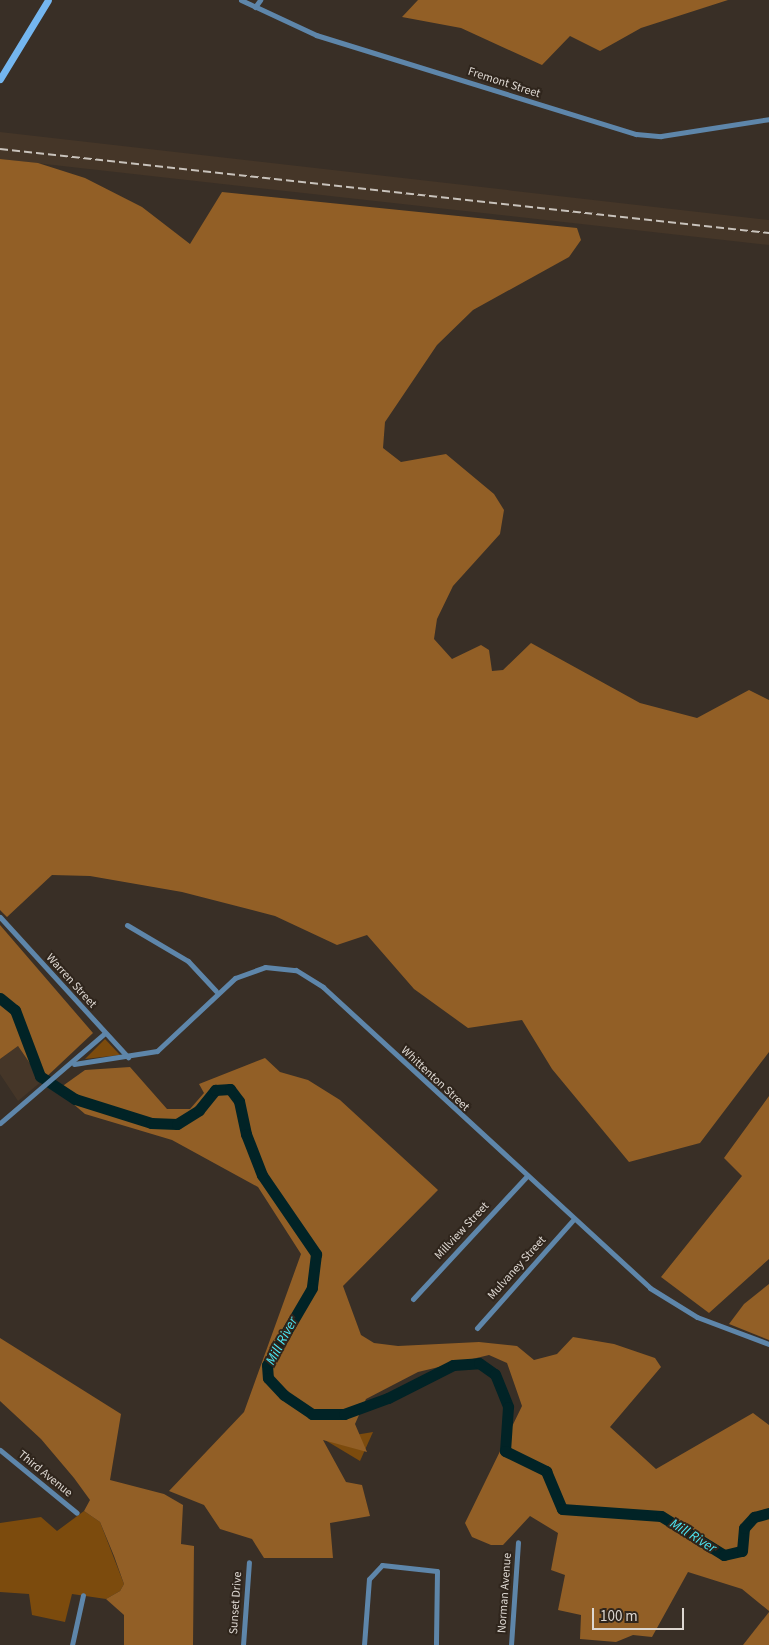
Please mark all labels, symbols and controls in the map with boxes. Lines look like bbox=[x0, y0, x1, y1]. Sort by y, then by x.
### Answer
street label: Fremont Street bbox=[466, 65, 542, 101]
street label: Warren Street bbox=[43, 951, 99, 1011]
street label: Whittenton Street bbox=[398, 1044, 472, 1114]
street label: Millview Street bbox=[432, 1199, 492, 1263]
street label: Mulvaney Street bbox=[485, 1233, 549, 1303]
water label: Mill River bbox=[262, 1314, 302, 1368]
street label: Third Avenue bbox=[15, 1448, 75, 1500]
water label: Mill River bbox=[667, 1515, 719, 1557]
street label: Norman Avenue bbox=[495, 1552, 515, 1634]
street label: Sunset Drive bbox=[227, 1571, 245, 1635]
scale bar bbox=[594, 1598, 686, 1630]
text: 100 m bbox=[600, 1606, 638, 1627]

